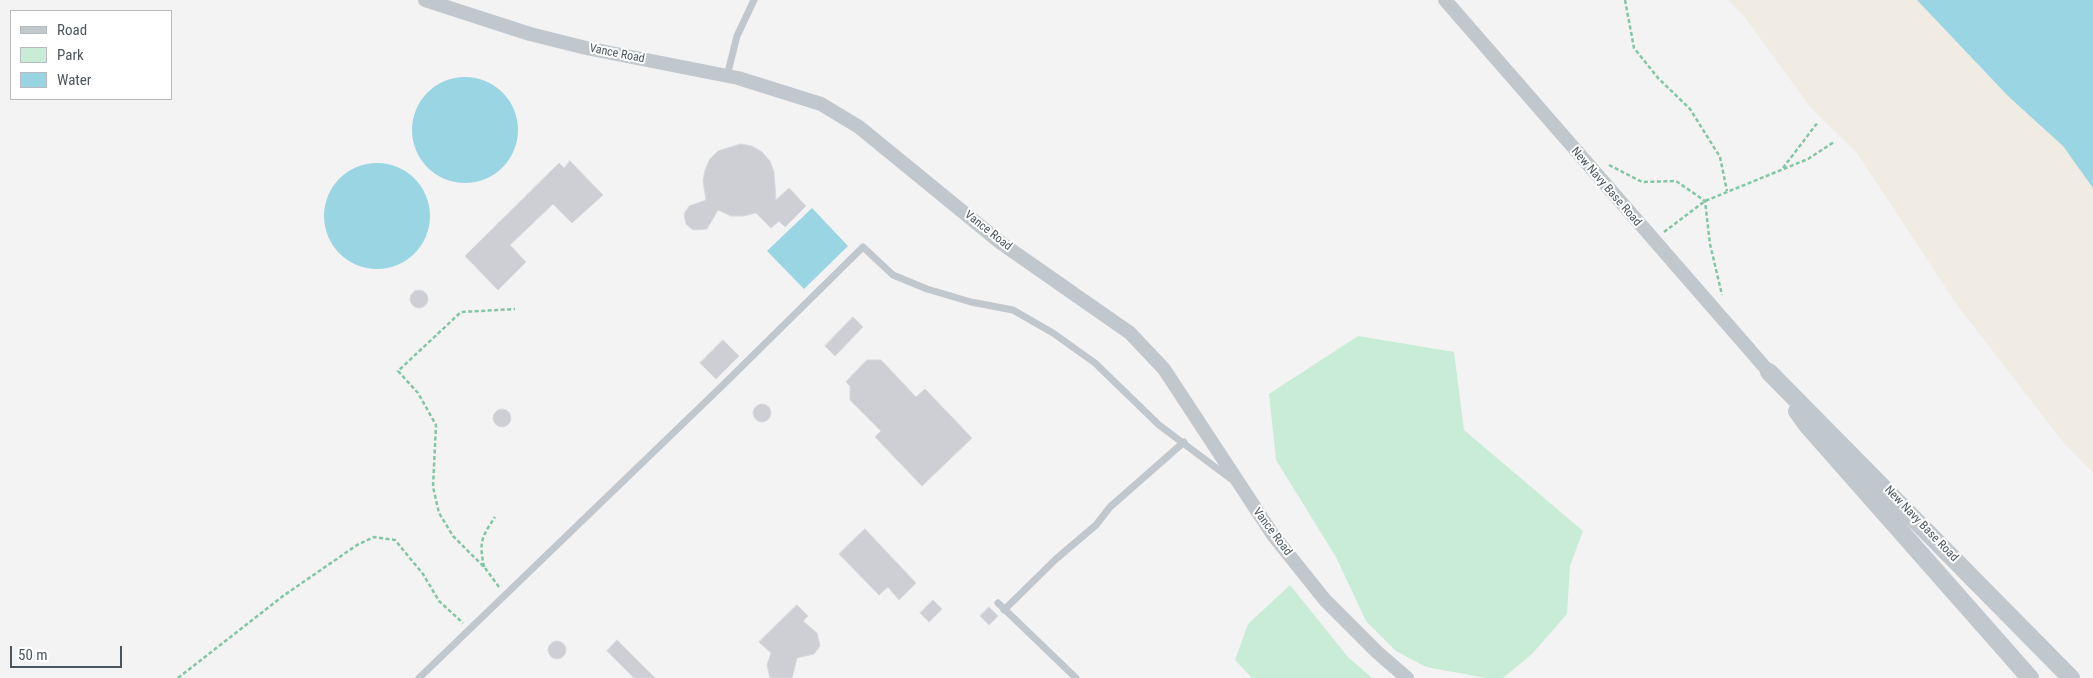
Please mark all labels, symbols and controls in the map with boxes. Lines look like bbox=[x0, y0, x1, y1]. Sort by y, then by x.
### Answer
legend bbox=[10, 10, 172, 100]
text: Road bbox=[57, 21, 87, 39]
street label: Vance Road bbox=[588, 42, 646, 66]
text: Park bbox=[57, 46, 84, 64]
text: Water bbox=[57, 71, 91, 89]
street label: New Navy Base Road bbox=[1568, 145, 1644, 229]
street label: Vance Road bbox=[961, 208, 1015, 254]
street label: New Navy Base Road bbox=[1881, 483, 1961, 565]
street label: Vance Road bbox=[1249, 505, 1295, 559]
scale bar bbox=[12, 636, 125, 668]
text: 50 m bbox=[18, 646, 48, 664]

